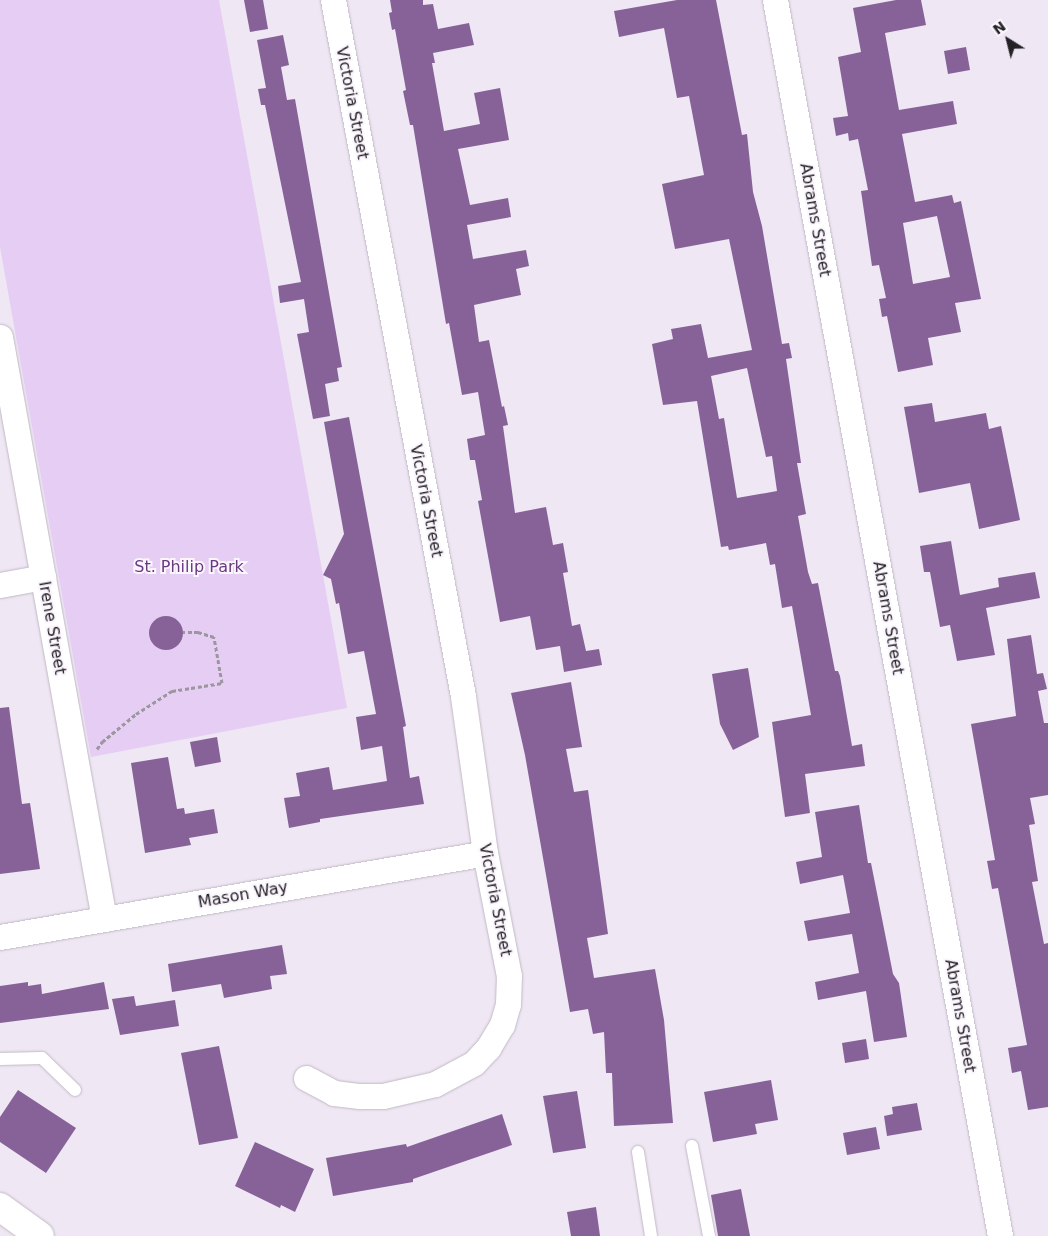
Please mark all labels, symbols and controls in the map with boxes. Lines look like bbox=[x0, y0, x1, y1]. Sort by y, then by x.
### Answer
north arrow bbox=[983, 15, 1033, 65]
text: N bbox=[990, 18, 1009, 38]
street label: Victoria Street bbox=[332, 45, 372, 161]
street label: Abrams Street bbox=[796, 162, 834, 278]
street label: Victoria Street bbox=[406, 443, 446, 559]
park label: St. Philip Park bbox=[134, 557, 244, 577]
street label: Abrams Street bbox=[869, 560, 907, 676]
street label: Irene Street bbox=[34, 580, 70, 676]
street label: Victoria Street bbox=[475, 842, 515, 958]
street label: Mason Way bbox=[197, 878, 289, 912]
street label: Abrams Street bbox=[941, 958, 979, 1074]

